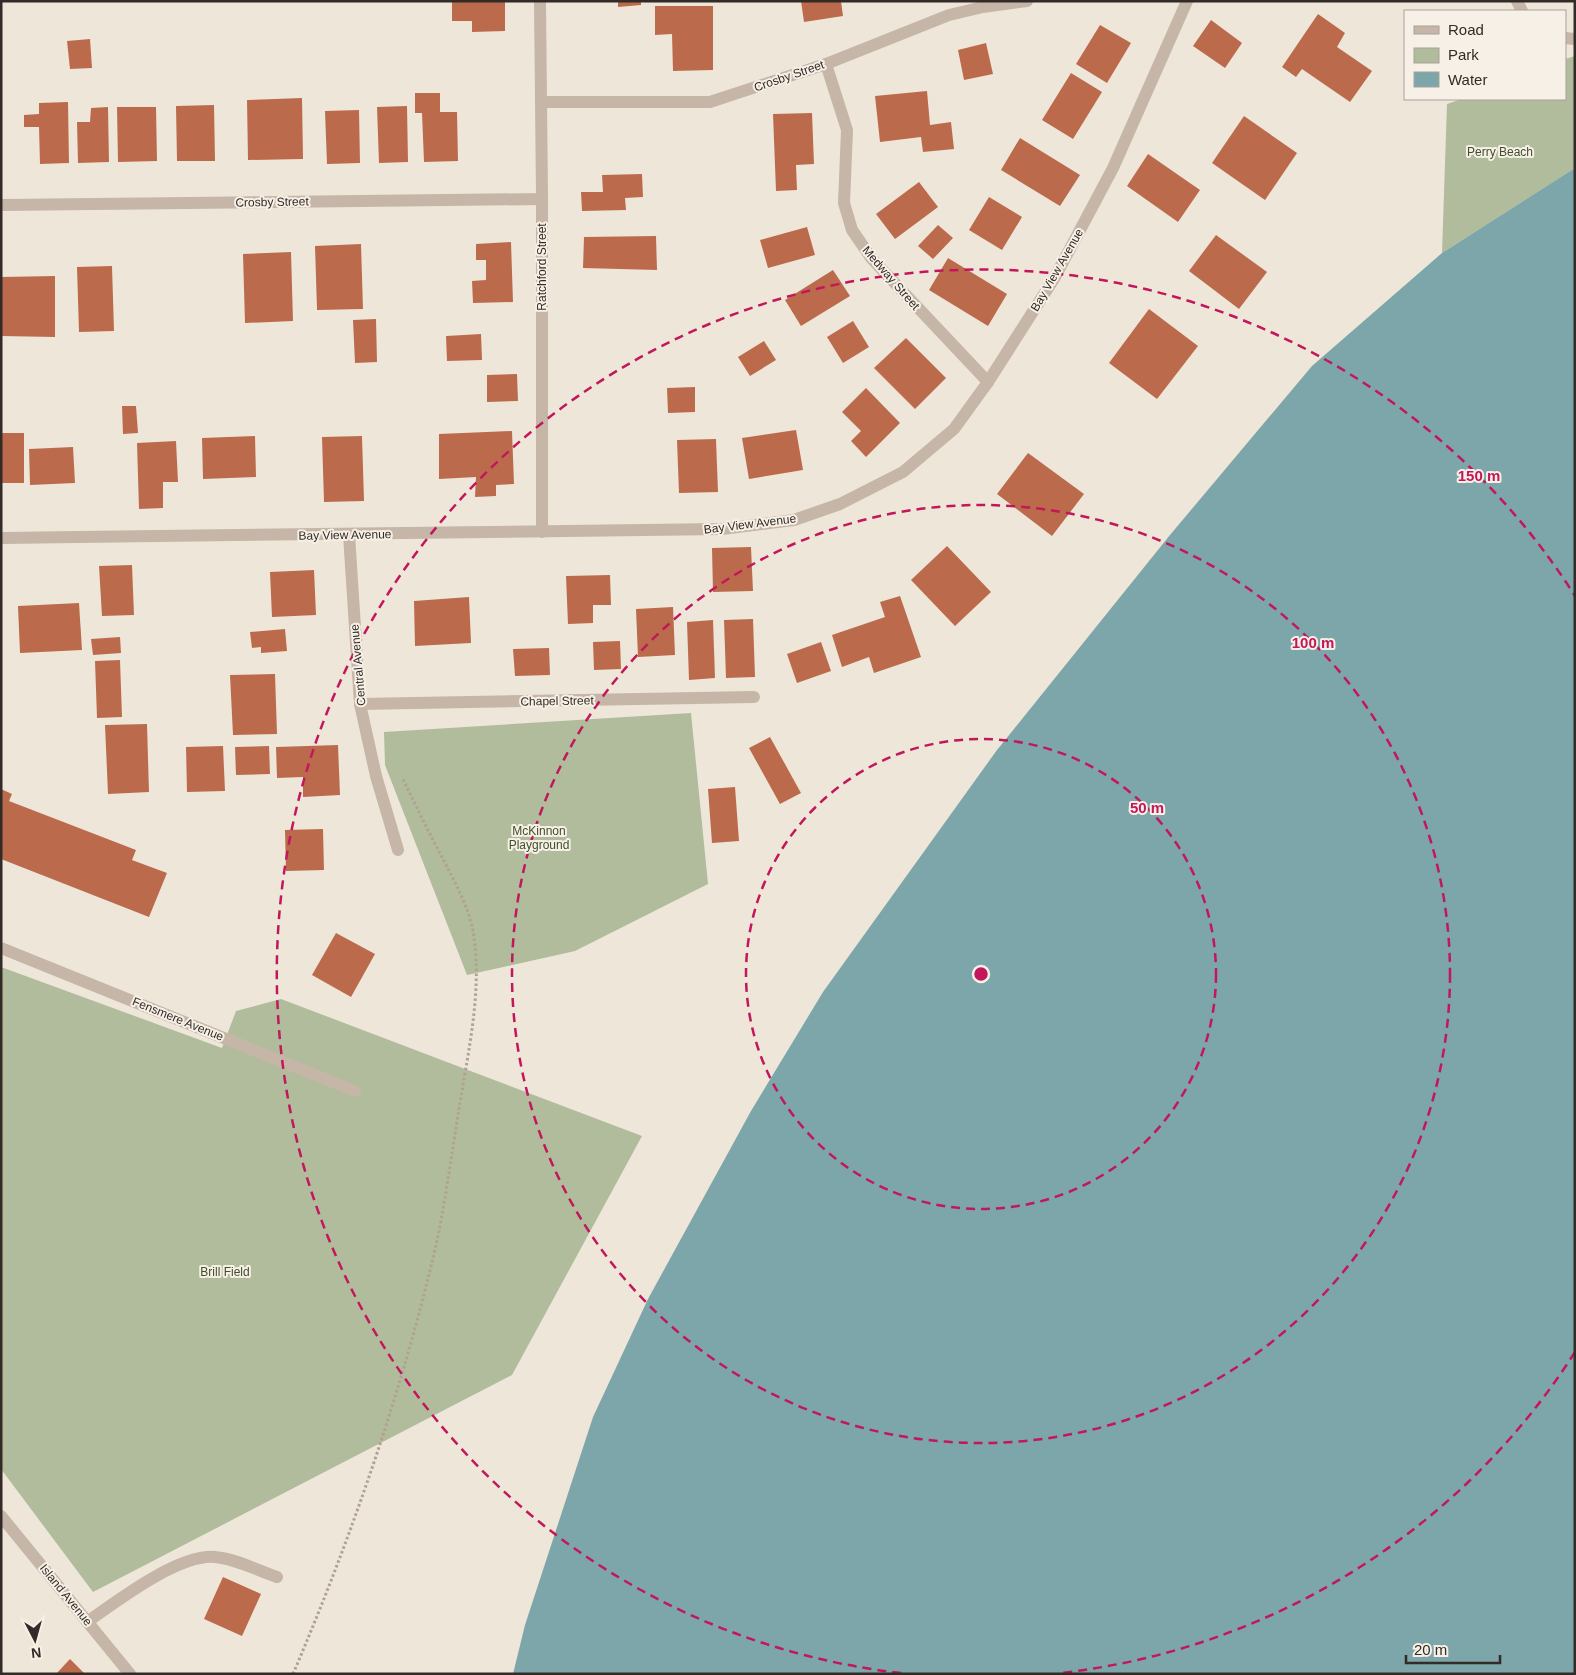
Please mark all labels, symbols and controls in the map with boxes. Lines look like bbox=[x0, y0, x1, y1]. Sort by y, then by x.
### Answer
legend bbox=[1404, 10, 1566, 100]
text: Road bbox=[1448, 21, 1484, 38]
text: Park bbox=[1448, 46, 1479, 63]
street label: Crosby Street bbox=[752, 57, 827, 95]
text: Water bbox=[1448, 71, 1487, 88]
park label: Perry Beach bbox=[1467, 145, 1533, 159]
street label: Crosby Street bbox=[235, 194, 309, 210]
street label: Ratchford Street bbox=[535, 223, 549, 311]
street label: Bay View Avenue bbox=[1028, 226, 1086, 314]
street label: Medway Street bbox=[859, 243, 923, 313]
text: 150 m bbox=[1458, 467, 1500, 484]
street label: Bay View Avenue bbox=[703, 511, 797, 537]
street label: Bay View Avenue bbox=[298, 527, 392, 543]
street label: Central Avenue bbox=[347, 623, 369, 706]
text: 100 m bbox=[1292, 634, 1334, 651]
street label: Chapel Street bbox=[520, 693, 594, 709]
text: 50 m bbox=[1130, 799, 1164, 816]
park label: McKinnon Playground bbox=[509, 824, 569, 852]
centre of rings bbox=[972, 965, 990, 983]
street label: Fensmere Avenue bbox=[130, 994, 226, 1044]
park label: Brill Field bbox=[200, 1265, 250, 1279]
street label: Island Avenue bbox=[37, 1561, 95, 1629]
north arrow bbox=[10, 1615, 60, 1665]
scale bar bbox=[1406, 1632, 1500, 1664]
text: 20 m bbox=[1414, 1641, 1447, 1658]
text: N bbox=[30, 1644, 42, 1661]

